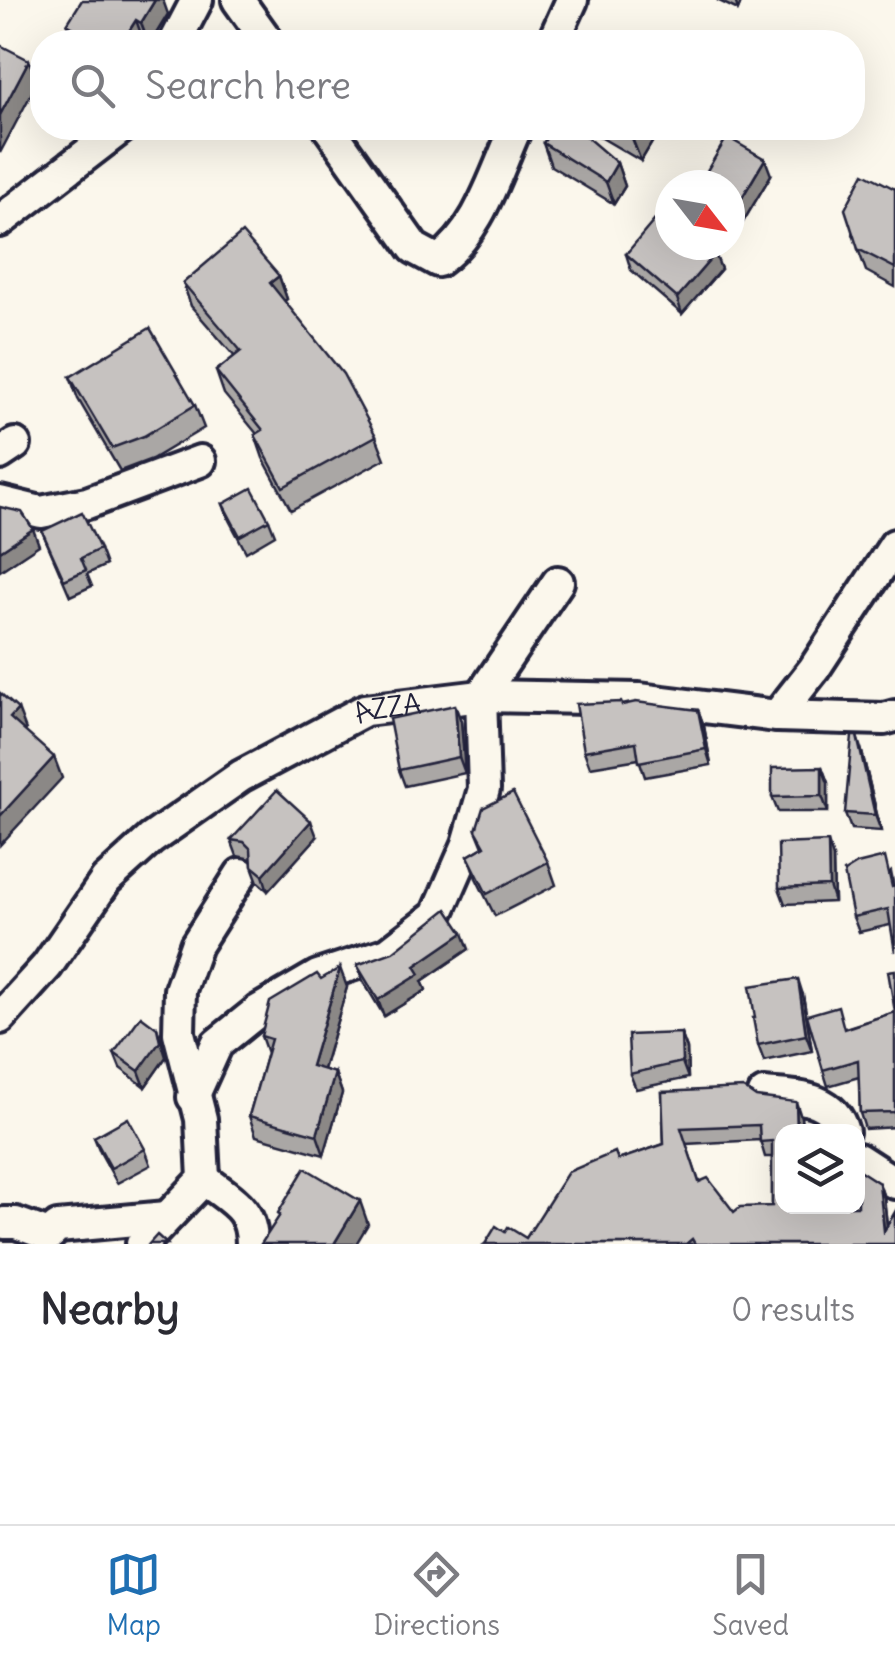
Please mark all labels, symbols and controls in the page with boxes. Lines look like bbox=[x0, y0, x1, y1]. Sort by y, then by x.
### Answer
search box bbox=[30, 30, 865, 140]
icon: search bbox=[65, 58, 120, 113]
text: Search here bbox=[145, 62, 351, 109]
north arrow bbox=[655, 170, 745, 260]
street label: AZZA bbox=[346, 685, 423, 731]
map controls bbox=[775, 1124, 865, 1214]
button: layers bbox=[775, 1124, 865, 1214]
text: Nearby bbox=[40, 1283, 179, 1335]
text: 0 results bbox=[731, 1289, 855, 1330]
tab: Map bbox=[106, 1547, 161, 1643]
tab: Directions bbox=[373, 1547, 500, 1643]
tab: Saved bbox=[712, 1547, 789, 1643]

